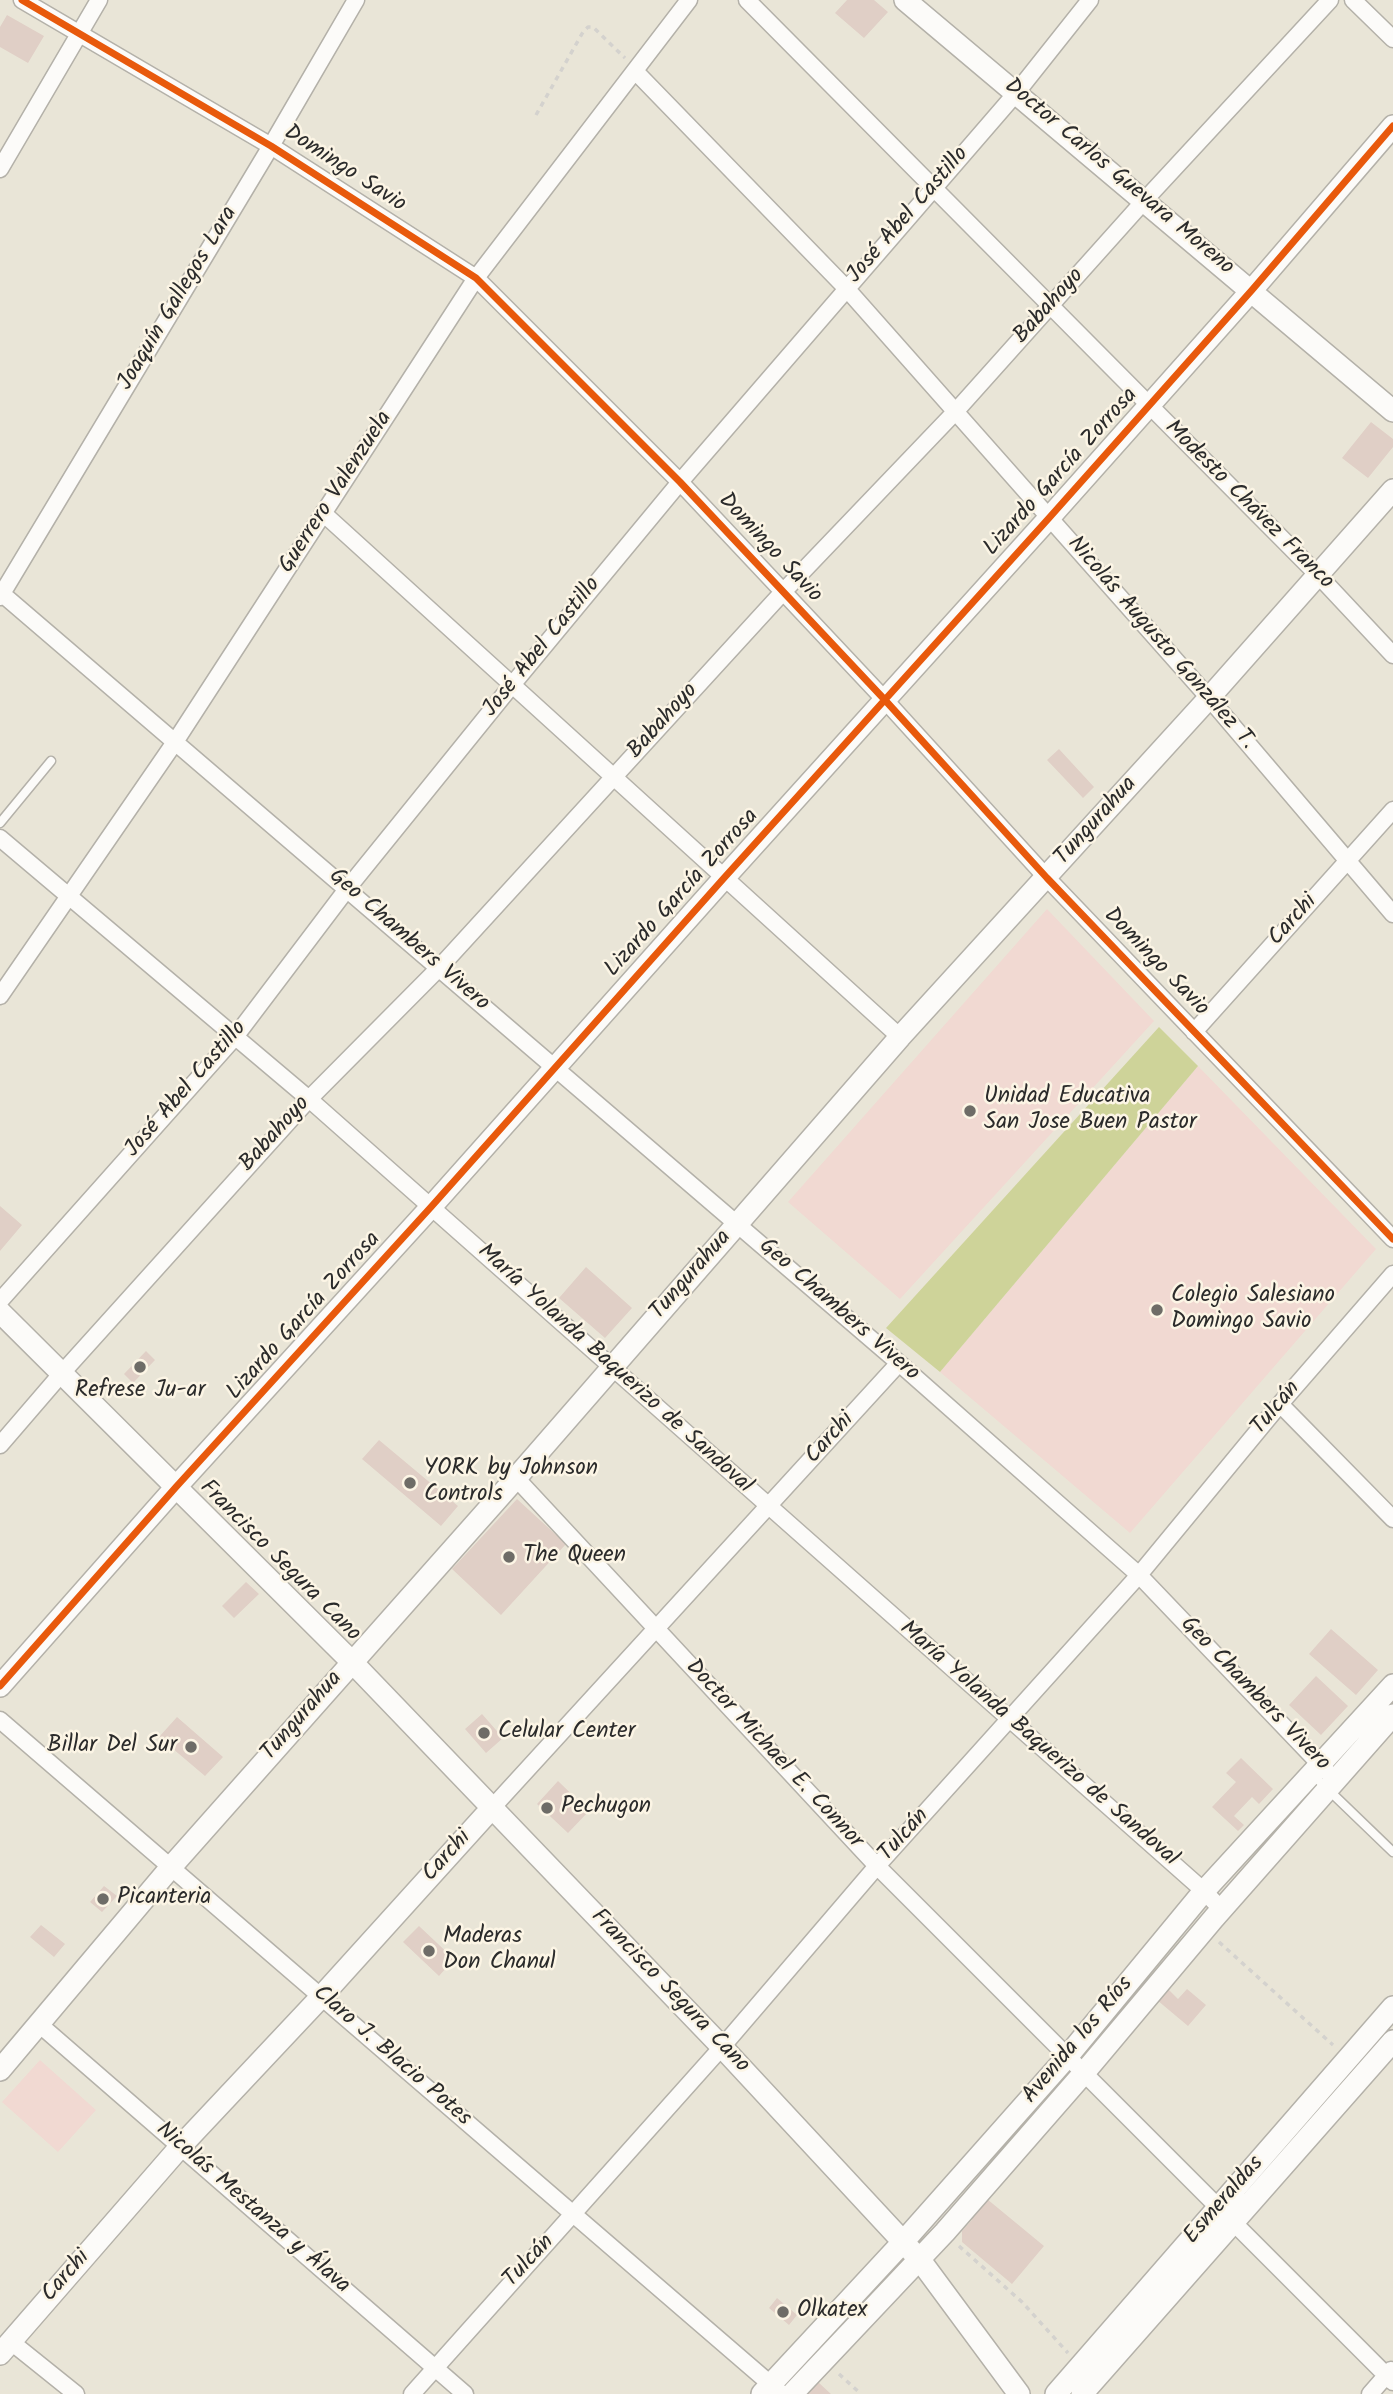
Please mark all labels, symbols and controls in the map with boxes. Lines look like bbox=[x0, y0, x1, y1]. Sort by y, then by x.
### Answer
street label: Doctor Carlos Guevara Moreno bbox=[997, 74, 1239, 282]
street label: Domingo Savio bbox=[278, 120, 410, 220]
street label: José Abel Castillo bbox=[842, 142, 976, 290]
street label: Joaquín Gallegos Lara bbox=[113, 202, 245, 396]
street label: Babahoyo bbox=[1009, 263, 1091, 351]
street label: Lizardo García Zorrosa bbox=[979, 383, 1145, 563]
street label: Guerrero Valenzuela bbox=[274, 407, 400, 579]
street label: Modesto Chávez Franco bbox=[1157, 415, 1339, 597]
street label: Domingo Savio bbox=[711, 488, 827, 610]
street label: Nicolás Augusto González T. bbox=[1060, 532, 1260, 756]
street label: José Abel Castillo bbox=[478, 572, 608, 724]
street label: Babahoyo bbox=[623, 678, 705, 766]
street label: Tungurahua bbox=[1050, 772, 1144, 872]
street label: Lizardo García Zorrosa bbox=[600, 804, 766, 984]
street label: Geo Chambers Vivero bbox=[322, 864, 494, 1018]
street label: Carchi bbox=[1264, 889, 1324, 953]
street label: Domingo Savio bbox=[1096, 903, 1214, 1023]
street label: José Abel Castillo bbox=[120, 1016, 254, 1164]
place label: Unidad Educativa San Jose Buen Pastor bbox=[984, 1084, 1197, 1138]
street label: Babahoyo bbox=[235, 1091, 317, 1179]
marker: Unidad Educativa San Jose Buen Pastor bbox=[962, 1103, 978, 1119]
street label: Tungurahua bbox=[645, 1225, 739, 1327]
street label: Lizardo García Zorrosa bbox=[222, 1227, 388, 1407]
street label: Geo Chambers Vivero bbox=[752, 1234, 924, 1388]
street label: María Yolanda Baquerizo de Sandoval bbox=[471, 1239, 757, 1501]
place label: Colegio Salesiano Domingo Savio bbox=[1171, 1283, 1335, 1337]
marker: Colegio Salesiano Domingo Savio bbox=[1149, 1302, 1165, 1318]
marker: Refrese Ju-ar bbox=[132, 1359, 148, 1375]
street label: Tulcán bbox=[1246, 1376, 1308, 1442]
place label: Refrese Ju-ar bbox=[75, 1378, 205, 1406]
street label: Carchi bbox=[801, 1407, 861, 1471]
place label: YORK by Johnson Controls bbox=[424, 1456, 598, 1510]
street label: Francisco Segura Cano bbox=[192, 1475, 366, 1649]
marker: YORK by Johnson Controls bbox=[402, 1475, 418, 1491]
place label: The Queen bbox=[523, 1543, 626, 1571]
marker: The Queen bbox=[501, 1549, 517, 1565]
street label: Geo Chambers Vivero bbox=[1173, 1612, 1335, 1778]
street label: María Yolanda Baquerizo de Sandoval bbox=[893, 1616, 1183, 1874]
street label: Doctor Michael E. Connor bbox=[678, 1655, 868, 1855]
street label: Tungurahua bbox=[256, 1666, 350, 1768]
place label: Celular Center bbox=[498, 1719, 635, 1747]
marker: Celular Center bbox=[476, 1725, 492, 1741]
place label: Billar Del Sur bbox=[47, 1733, 177, 1761]
marker: Billar Del Sur bbox=[183, 1739, 199, 1755]
place label: Pechugon bbox=[561, 1794, 651, 1822]
marker: Pechugon bbox=[539, 1800, 555, 1816]
street label: Tulcán bbox=[874, 1804, 936, 1868]
street label: Carchi bbox=[418, 1825, 478, 1889]
place label: Picanteria bbox=[117, 1885, 211, 1913]
marker: Picanteria bbox=[95, 1891, 111, 1907]
street label: Francisco Segura Cano bbox=[584, 1904, 754, 2080]
place label: Maderas Don Chanul bbox=[443, 1924, 556, 1978]
marker: Maderas Don Chanul bbox=[421, 1943, 437, 1959]
street label: Avenida los Ríos bbox=[1018, 1972, 1140, 2110]
street label: Claro J. Blacio Potes bbox=[306, 1981, 476, 2133]
street label: Nicolás Mestanza y Álava bbox=[149, 2117, 355, 2301]
street label: Esmeraldas bbox=[1179, 2151, 1271, 2251]
street label: Tulcán bbox=[499, 2230, 561, 2294]
street label: Carchi bbox=[37, 2245, 97, 2309]
place label: Olkatex bbox=[797, 2298, 867, 2326]
marker: Olkatex bbox=[775, 2304, 791, 2320]

